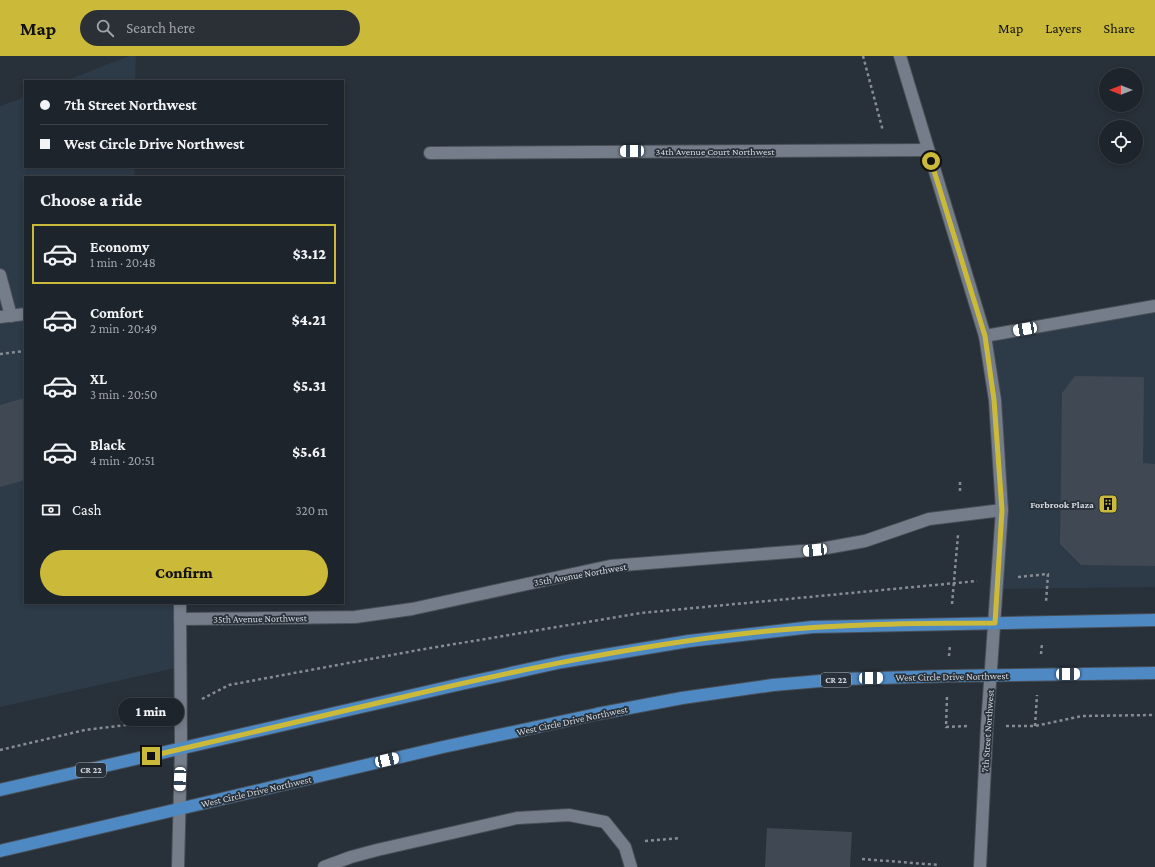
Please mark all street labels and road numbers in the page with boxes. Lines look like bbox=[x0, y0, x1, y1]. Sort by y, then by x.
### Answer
street label: 34th Avenue Court Northwest bbox=[655, 146, 775, 157]
street label: 35th Avenue Northwest bbox=[533, 561, 628, 588]
street label: 35th Avenue Northwest bbox=[213, 612, 308, 625]
street label: West Circle Drive Northwest bbox=[895, 670, 1009, 683]
road number: CR 22 bbox=[821, 673, 851, 687]
street label: 7th Street Northwest bbox=[979, 689, 996, 773]
street label: West Circle Drive Northwest bbox=[516, 703, 629, 738]
road number: CR 22 bbox=[76, 763, 106, 777]
street label: West Circle Drive Northwest bbox=[200, 773, 313, 810]

